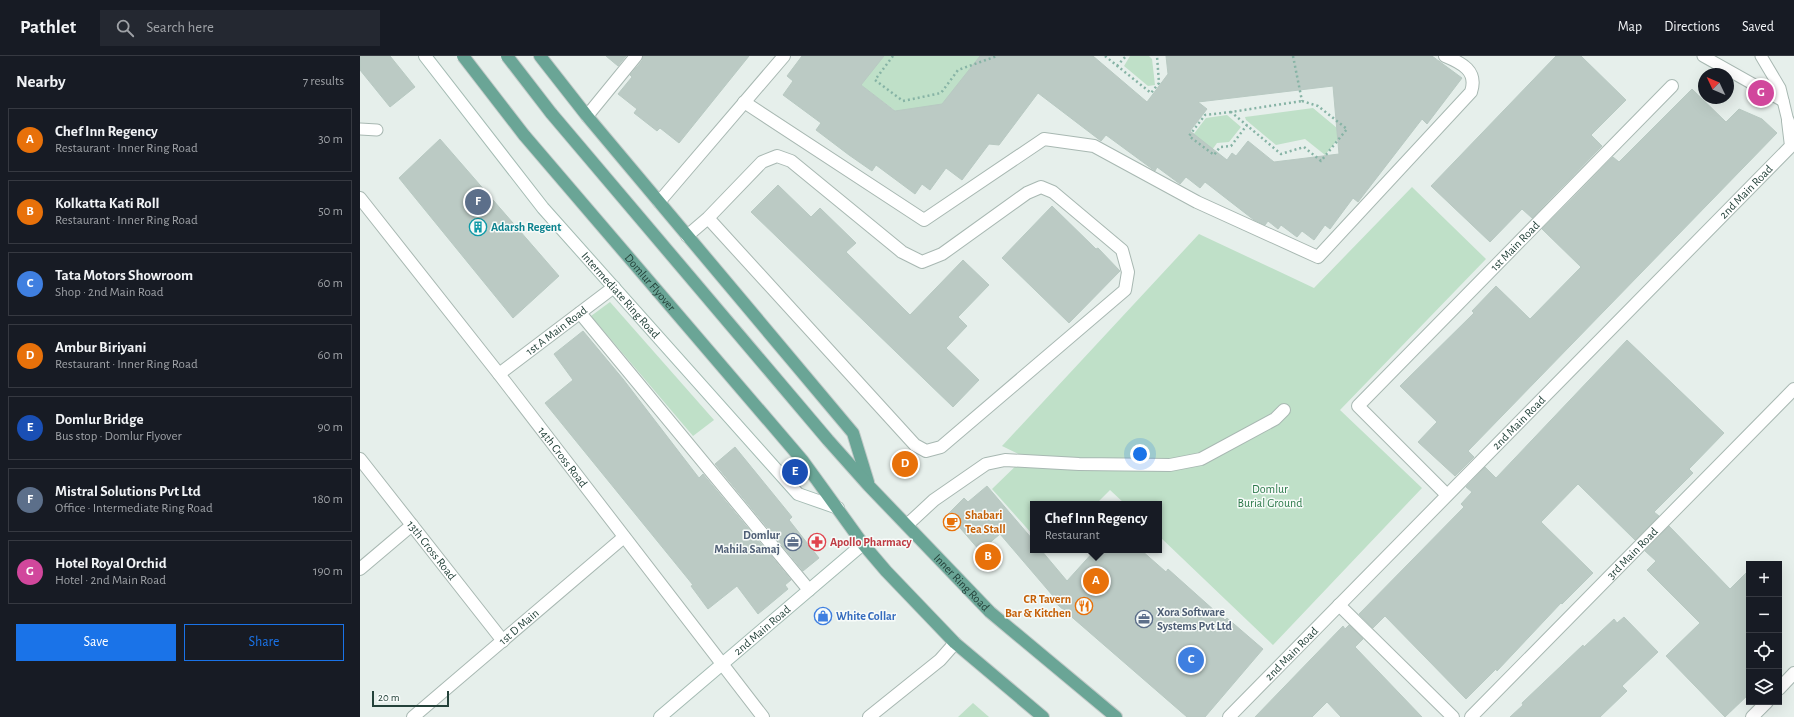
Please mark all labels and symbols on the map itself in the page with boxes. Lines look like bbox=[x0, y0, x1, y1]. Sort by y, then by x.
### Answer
north arrow bbox=[1698, 68, 1734, 104]
pin: G bbox=[1748, 78, 1774, 108]
street label: 2nd Main Road bbox=[1717, 163, 1775, 221]
pin: F bbox=[465, 187, 491, 217]
building icon: Adarsh Regent bbox=[468, 217, 488, 237]
street label: 1st Main Road bbox=[1488, 219, 1542, 273]
place label: Adarsh Regent bbox=[491, 221, 561, 233]
street label: Intermediate Ring Road bbox=[579, 250, 662, 340]
street label: Domlur Flyover bbox=[622, 251, 678, 313]
street label: 1st A Main Road bbox=[524, 304, 589, 357]
street label: 2nd Main Road bbox=[1490, 394, 1547, 452]
street label: 14th Cross Road bbox=[536, 425, 590, 489]
your location bbox=[1130, 444, 1150, 464]
pin: D bbox=[892, 449, 918, 479]
pin: E bbox=[782, 457, 808, 487]
park label: Domlur Burial Ground bbox=[1238, 483, 1302, 509]
place label: Shabari Tea Stall bbox=[965, 509, 1006, 535]
cafe icon: Shabari Tea Stall bbox=[942, 512, 962, 532]
street label: 13th Cross Road bbox=[405, 518, 459, 582]
street label: 3rd Main Road bbox=[1605, 525, 1660, 581]
place label: Domlur Mahila Samaj bbox=[714, 529, 781, 556]
office icon: Domlur Mahila Samaj bbox=[783, 532, 803, 552]
pharmacy icon: Apollo Pharmacy bbox=[807, 532, 827, 552]
place label: Apollo Pharmacy bbox=[830, 536, 912, 549]
pin: B bbox=[975, 542, 1001, 572]
street label: Inner Ring Road bbox=[932, 552, 992, 613]
pin: A bbox=[1083, 566, 1109, 596]
place label: CR Tavern Bar & Kitchen bbox=[1005, 593, 1071, 619]
restaurant icon: CR Tavern Bar & Kitchen bbox=[1074, 596, 1094, 616]
street label: 2nd Main Road bbox=[732, 603, 792, 657]
shop icon: White Collar bbox=[813, 606, 833, 626]
place label: Xora Software Systems Pvt Ltd bbox=[1157, 606, 1233, 633]
street label: 1st D Main bbox=[497, 607, 541, 647]
office icon: Xora Software Systems Pvt Ltd bbox=[1134, 609, 1154, 629]
place label: White Collar bbox=[836, 610, 897, 622]
street label: 2nd Main Road bbox=[1263, 624, 1320, 683]
pin: C bbox=[1178, 645, 1204, 675]
scale bar bbox=[372, 689, 449, 708]

